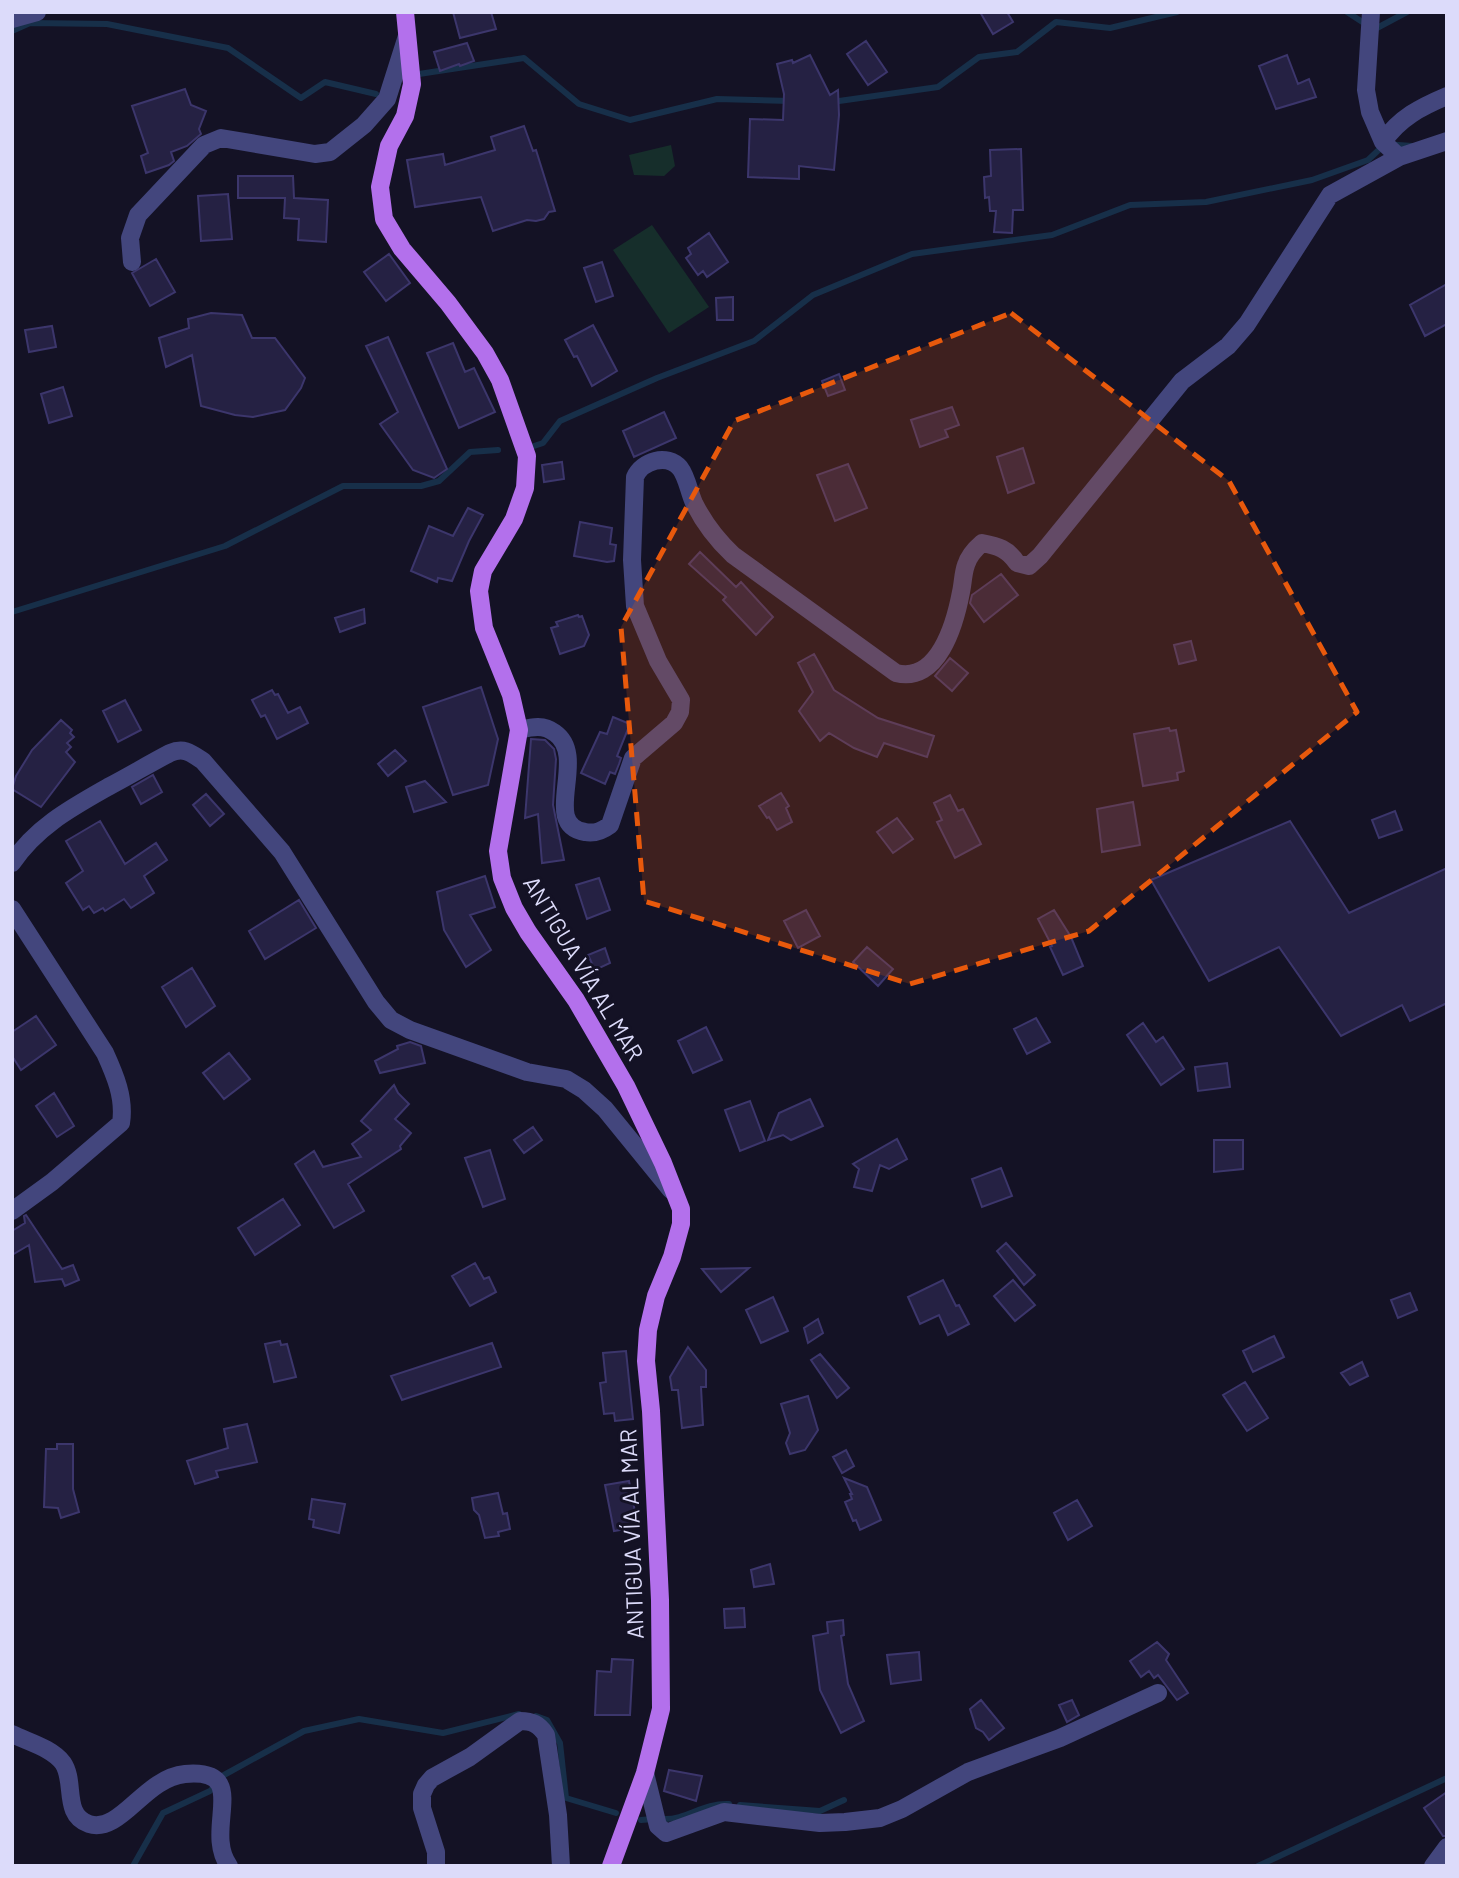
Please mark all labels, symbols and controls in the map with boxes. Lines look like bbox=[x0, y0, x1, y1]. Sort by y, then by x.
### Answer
street label: ANTIGUA VÍA AL MAR bbox=[518, 871, 650, 1065]
street label: ANTIGUA VÍA AL MAR bbox=[613, 1429, 649, 1639]

